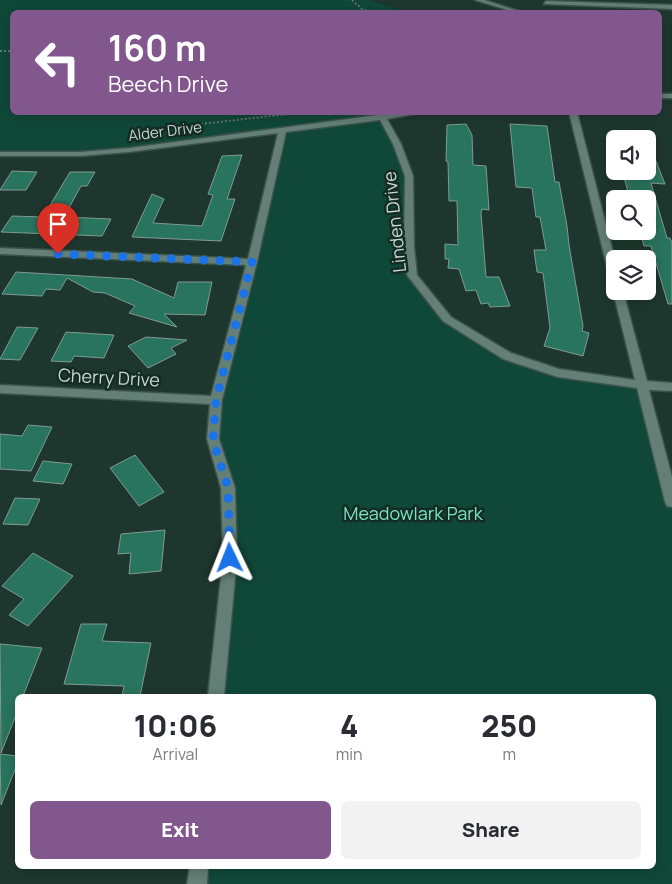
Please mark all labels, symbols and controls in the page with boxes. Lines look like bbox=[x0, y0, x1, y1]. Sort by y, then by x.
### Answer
text: 160 m bbox=[108, 24, 207, 72]
icon: left bbox=[25, 30, 90, 95]
text: Beech Drive bbox=[108, 69, 228, 99]
street label: Alder Drive bbox=[127, 116, 203, 146]
map controls bbox=[606, 130, 656, 300]
button: sound bbox=[606, 130, 656, 180]
street label: Linden Drive bbox=[377, 170, 411, 274]
button: search bbox=[606, 190, 656, 240]
pin bbox=[37, 203, 79, 254]
icon: arrive bbox=[44, 210, 72, 238]
button: layers bbox=[606, 250, 656, 300]
street label: Cherry Drive bbox=[57, 362, 161, 392]
park label: Meadowlark Park bbox=[343, 501, 484, 525]
position arrow bbox=[203, 531, 255, 583]
text: 10:06 bbox=[134, 705, 217, 746]
text: 4 bbox=[340, 705, 358, 746]
text: 250 bbox=[481, 705, 537, 746]
text: Arrival bbox=[153, 743, 198, 765]
text: min bbox=[336, 743, 363, 765]
text: m bbox=[502, 743, 516, 765]
button: Exit bbox=[30, 801, 331, 859]
button: Share bbox=[341, 801, 641, 859]

